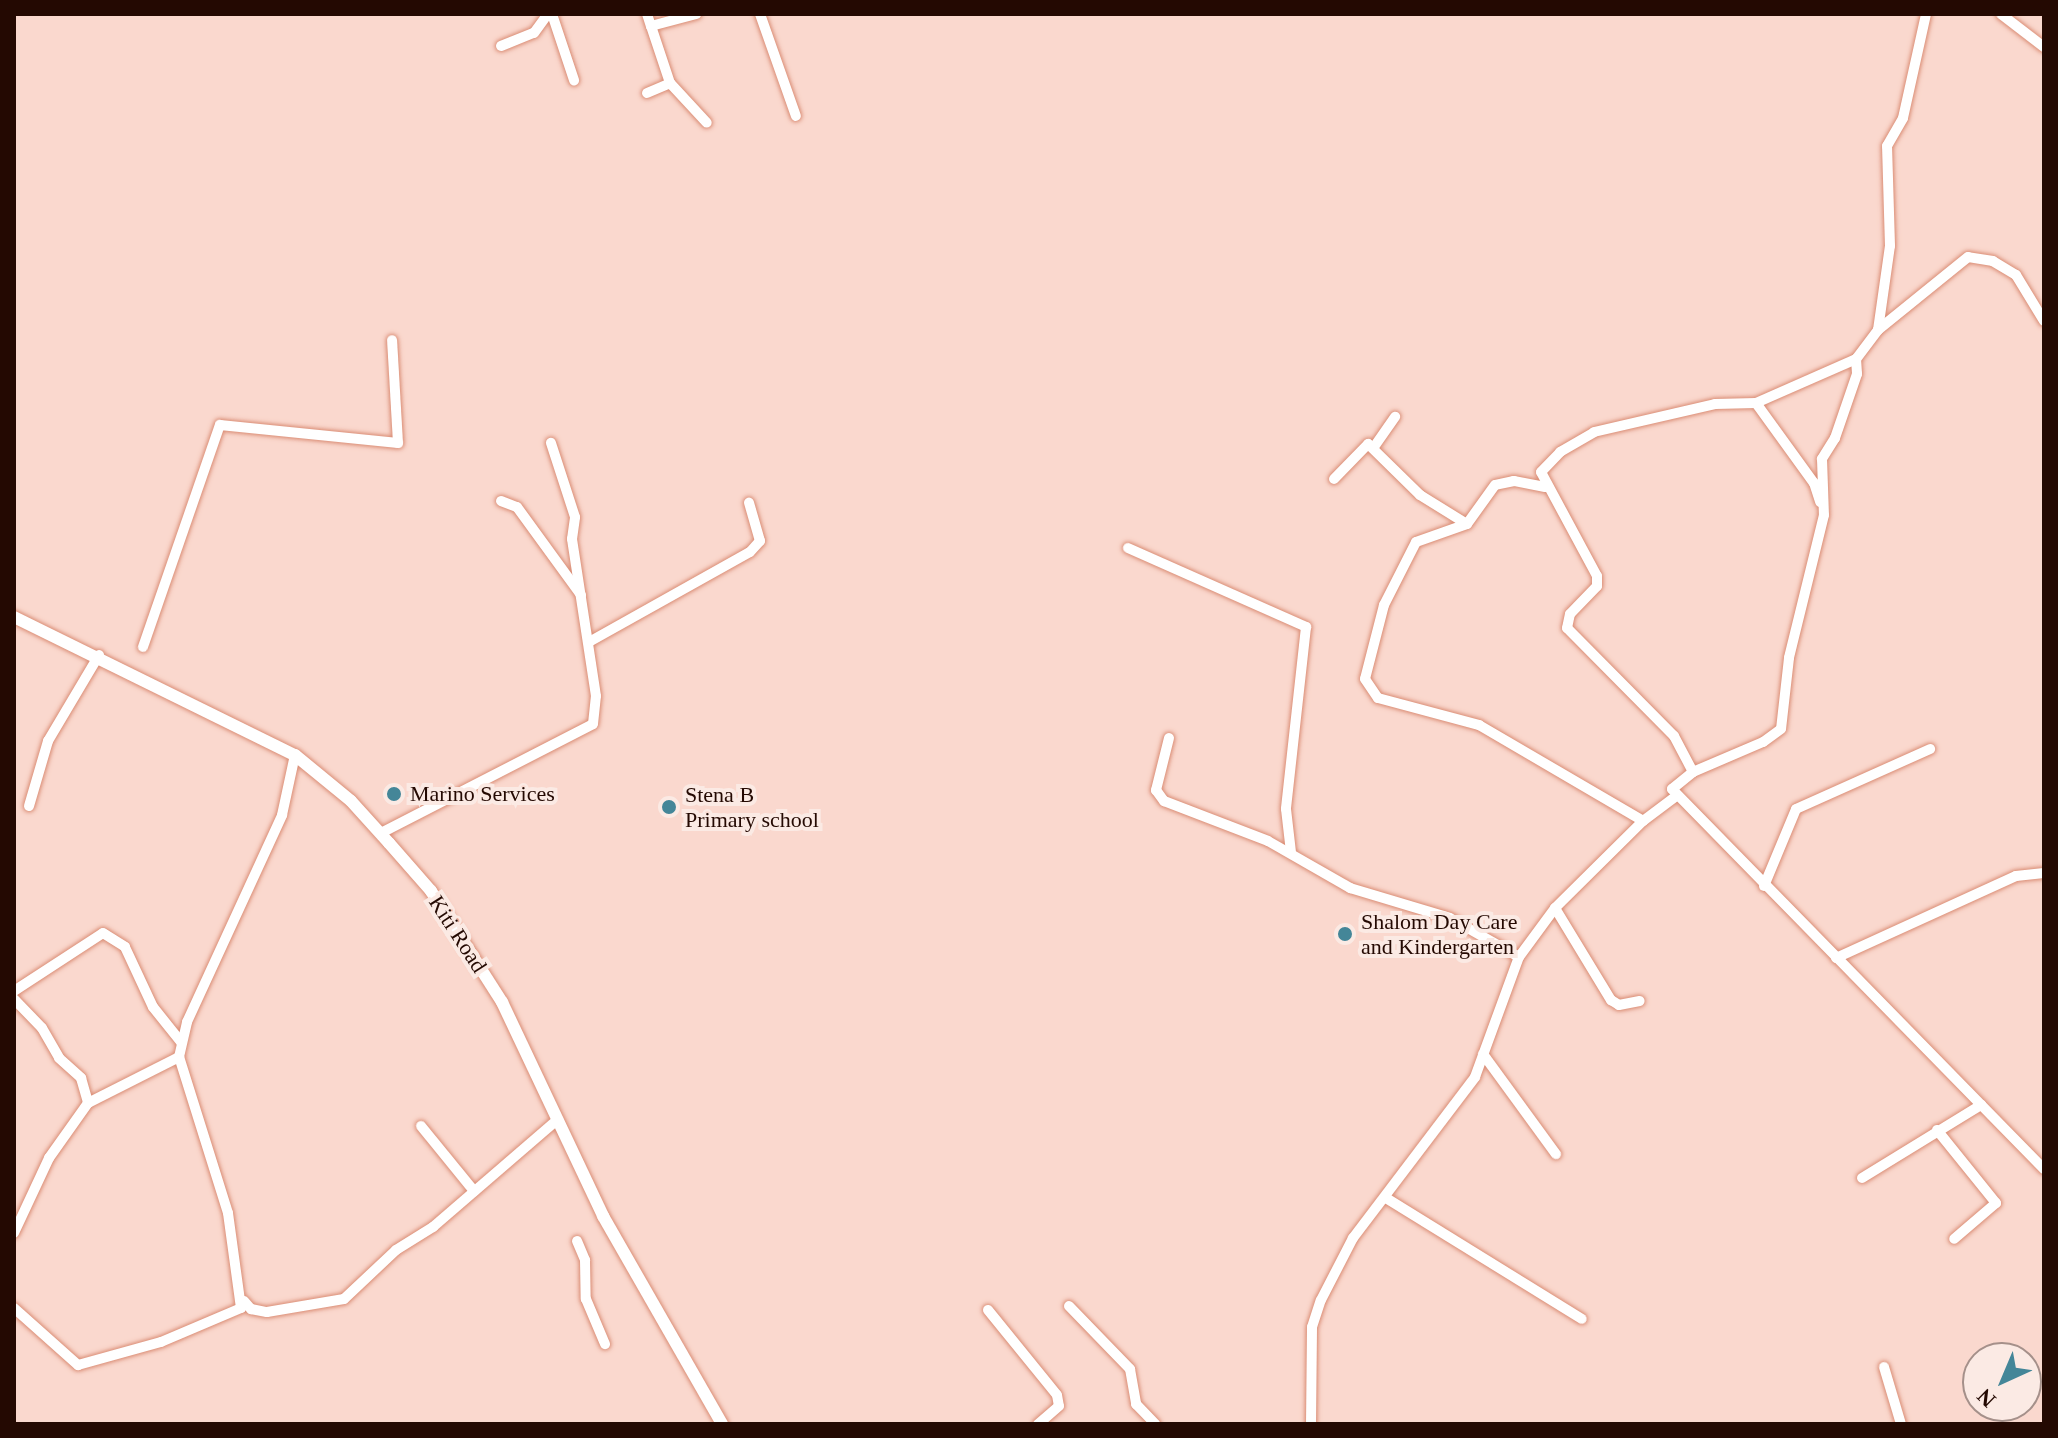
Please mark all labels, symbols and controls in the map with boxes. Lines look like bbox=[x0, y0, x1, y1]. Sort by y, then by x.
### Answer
place label: Marino Services bbox=[410, 781, 555, 807]
place label: Stena B Primary school bbox=[685, 781, 819, 832]
marker: Marino Services bbox=[385, 785, 403, 803]
marker: Stena B Primary school bbox=[660, 798, 678, 816]
street label: Kiti Road bbox=[423, 891, 493, 977]
place label: Shalom Day Care and Kindergarten bbox=[1361, 908, 1517, 960]
marker: Shalom Day Care and Kindergarten bbox=[1336, 925, 1354, 943]
north arrow bbox=[1962, 1342, 2042, 1422]
text: N bbox=[1972, 1384, 2001, 1413]

